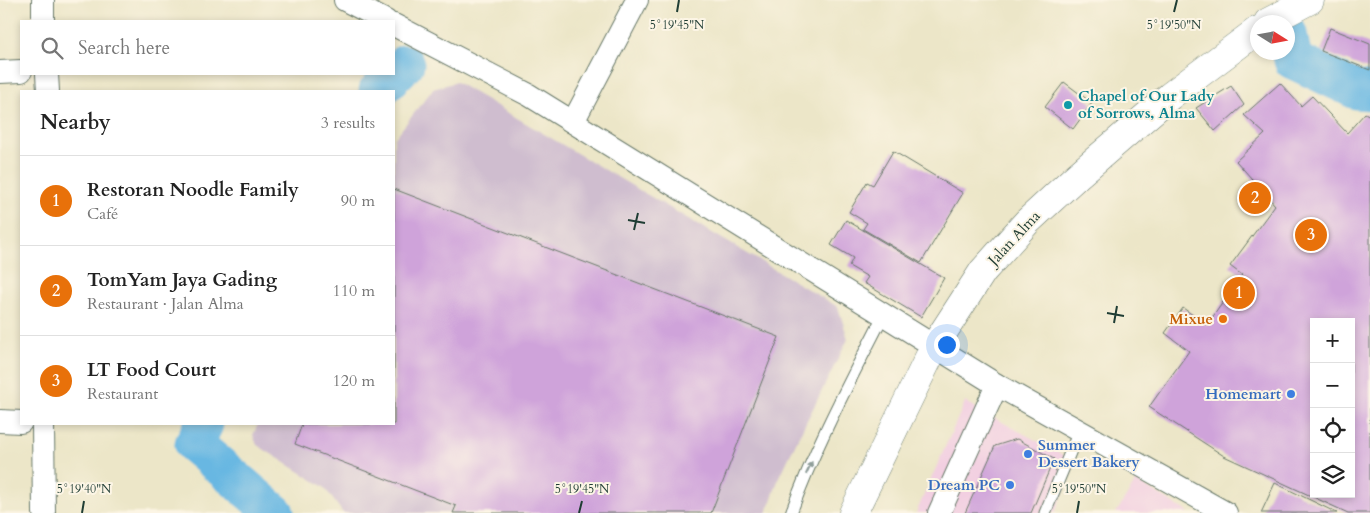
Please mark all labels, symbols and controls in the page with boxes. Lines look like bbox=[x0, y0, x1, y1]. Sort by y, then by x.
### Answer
north arrow bbox=[1250, 15, 1295, 60]
text: 5°19'45"N bbox=[650, 17, 705, 33]
text: 5°19'50"N bbox=[1147, 17, 1202, 33]
search box bbox=[20, 20, 395, 75]
icon: search bbox=[38, 34, 66, 62]
text: Search here bbox=[78, 35, 170, 61]
place label: Chapel of Our Lady of Sorrows, Alma bbox=[1078, 86, 1215, 123]
marker: Chapel of Our Lady of Sorrows, Alma bbox=[1062, 99, 1074, 111]
text: Nearby bbox=[40, 108, 111, 137]
text: 3 results bbox=[321, 112, 375, 134]
text: Restoran Noodle Family bbox=[87, 177, 299, 203]
pin: 2 bbox=[1239, 179, 1271, 217]
text: 1 bbox=[52, 190, 60, 212]
text: 90 m bbox=[341, 190, 375, 212]
text: Café bbox=[87, 203, 118, 225]
street label: Jalan Alma bbox=[982, 206, 1045, 271]
pin: 3 bbox=[1295, 216, 1327, 254]
text: TomYam Jaya Gading bbox=[87, 267, 277, 293]
pin: 1 bbox=[1223, 274, 1255, 312]
text: 2 bbox=[52, 280, 60, 302]
text: 110 m bbox=[333, 280, 375, 302]
text: Restaurant · Jalan Alma bbox=[87, 293, 244, 315]
place label: Mixue bbox=[1169, 309, 1213, 329]
marker: Mixue bbox=[1217, 313, 1229, 325]
map controls bbox=[1310, 318, 1355, 498]
button: + bbox=[1310, 318, 1355, 363]
your location bbox=[934, 332, 960, 358]
text: LT Food Court bbox=[87, 357, 216, 383]
button: − bbox=[1310, 363, 1355, 408]
text: 3 bbox=[52, 370, 60, 392]
text: 120 m bbox=[333, 370, 375, 392]
text: Restaurant bbox=[87, 383, 158, 405]
place label: Homemart bbox=[1205, 384, 1282, 404]
marker: Homemart bbox=[1285, 388, 1297, 400]
button: locate bbox=[1310, 408, 1355, 453]
place label: Summer Dessert Bakery bbox=[1038, 435, 1140, 472]
marker: Summer Dessert Bakery bbox=[1022, 448, 1034, 460]
button: layers bbox=[1310, 453, 1355, 498]
one-way arrow bbox=[805, 461, 813, 475]
place label: Dream PC bbox=[928, 475, 1000, 495]
marker: Dream PC bbox=[1004, 479, 1016, 491]
text: 5°19'40"N bbox=[57, 481, 112, 497]
text: 5°19'45"N bbox=[555, 481, 610, 497]
text: 5°19'50"N bbox=[1052, 481, 1107, 497]

